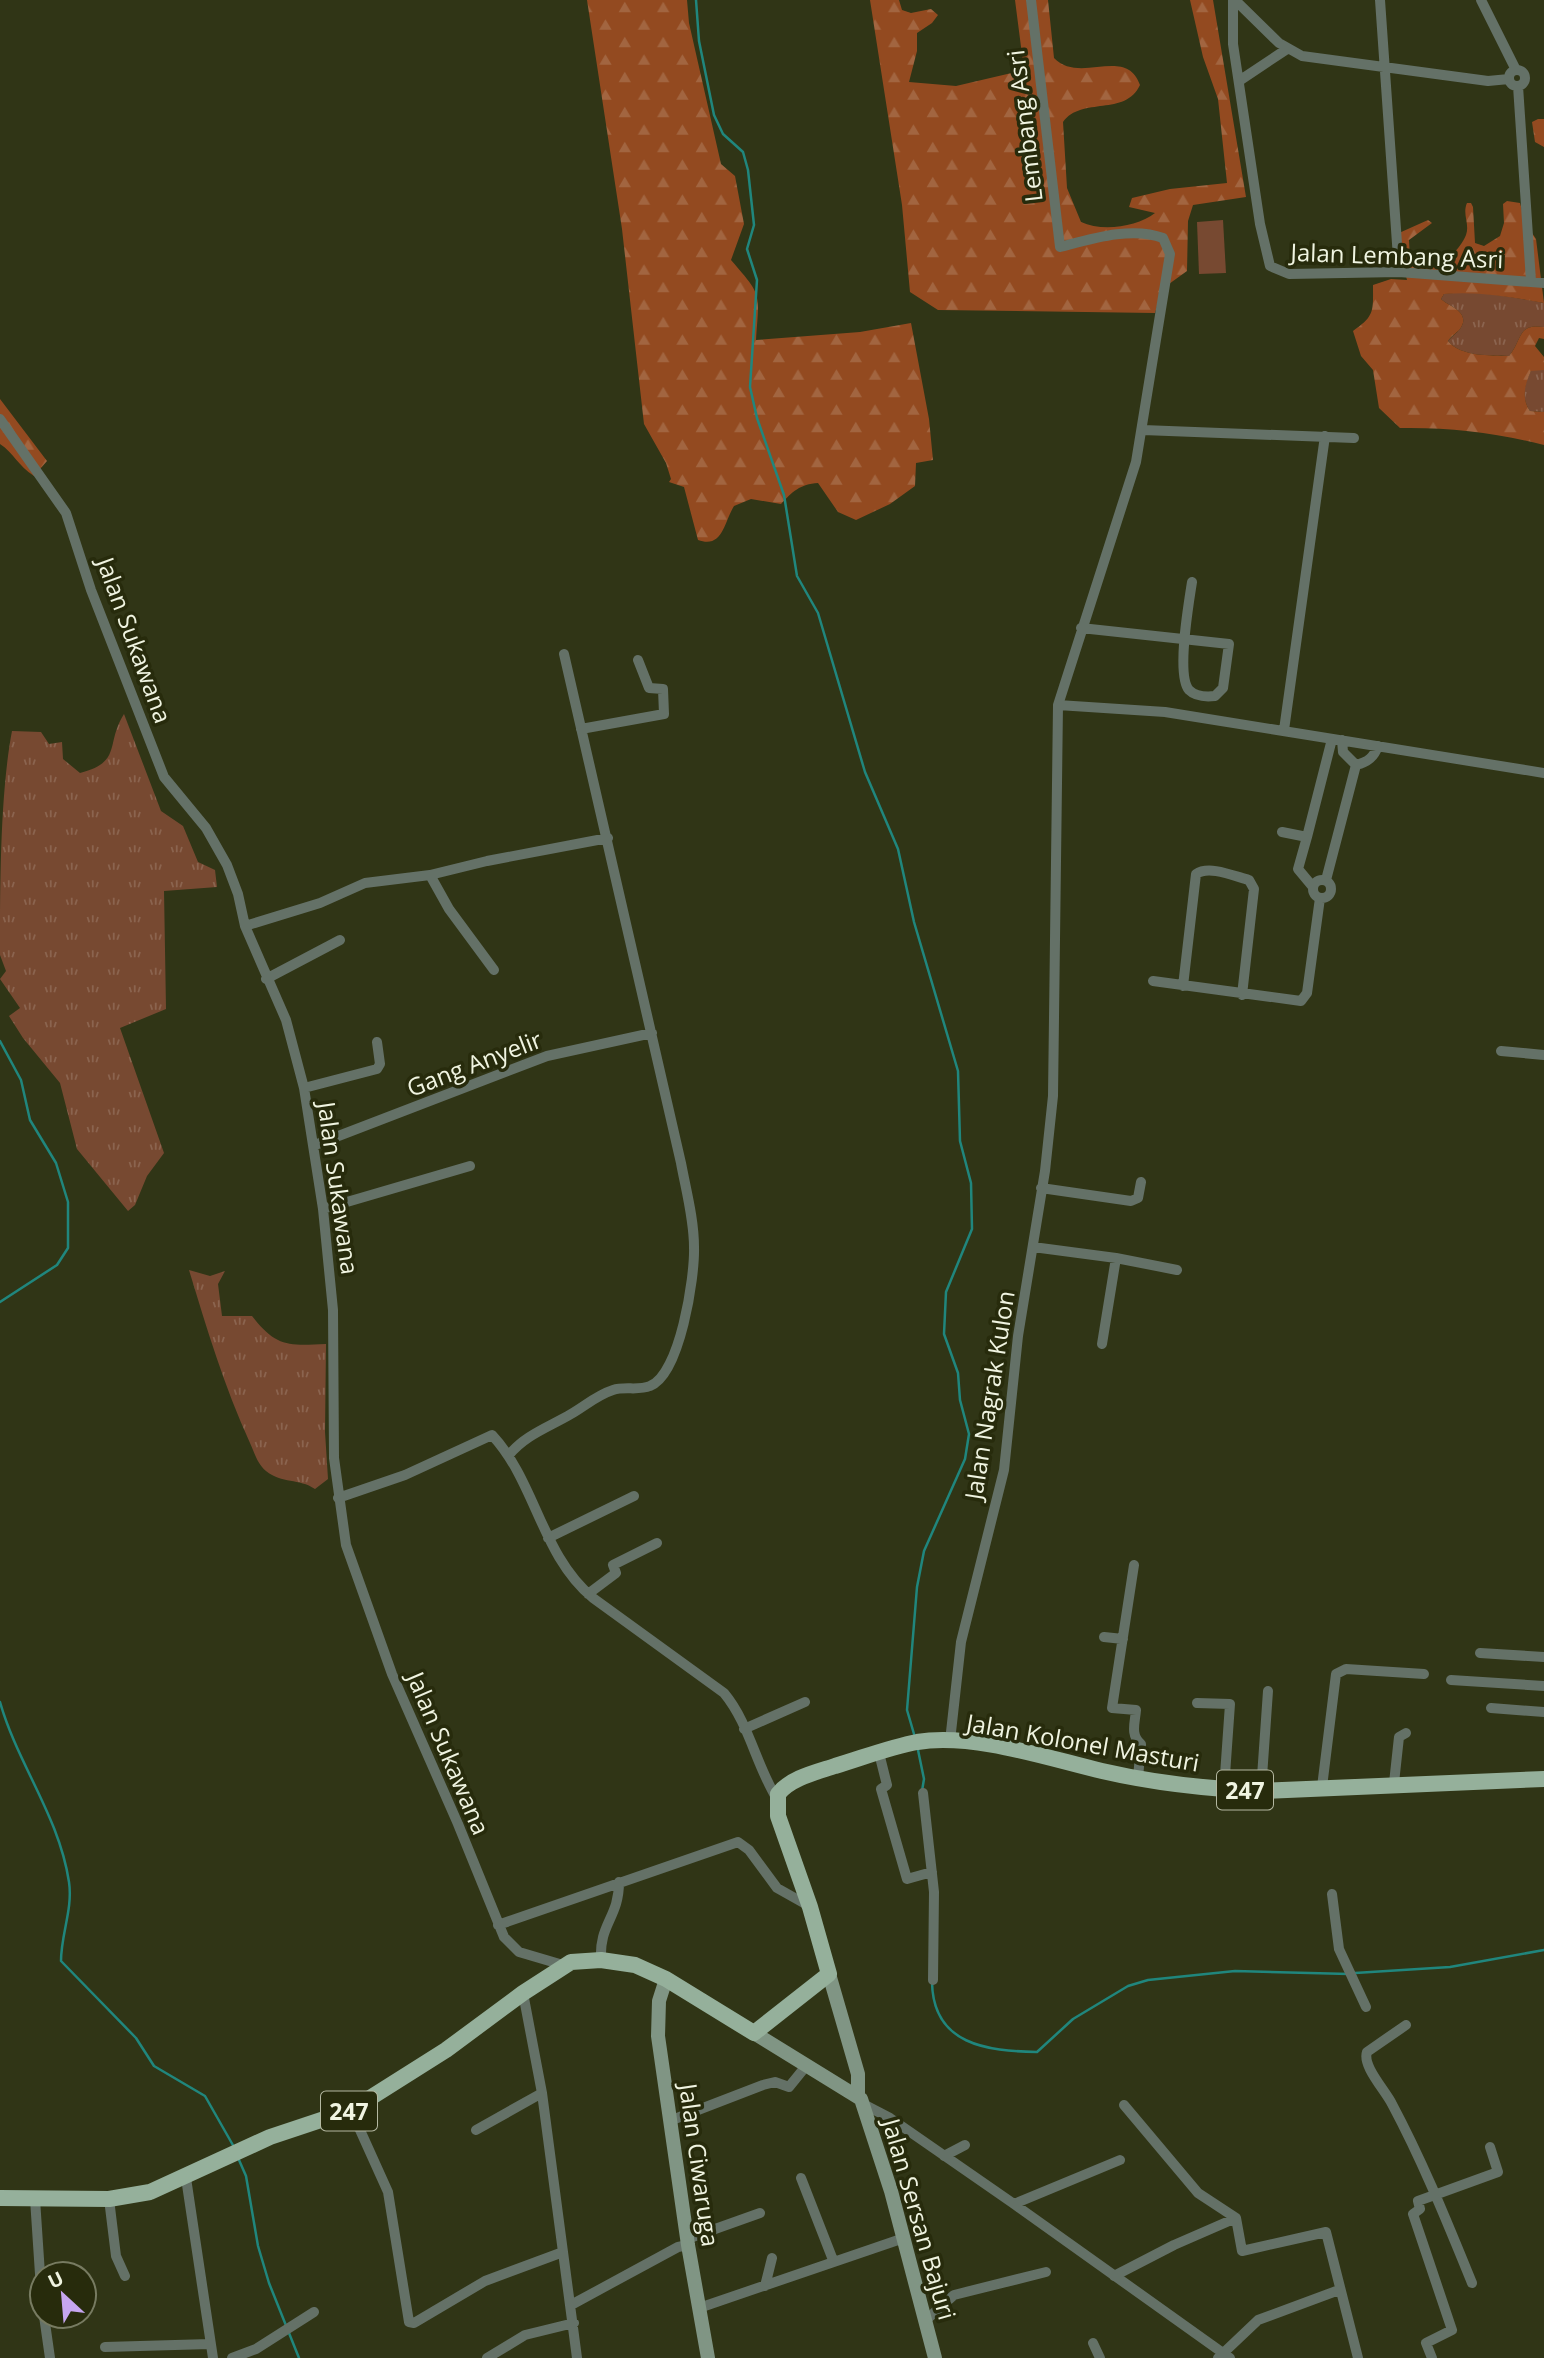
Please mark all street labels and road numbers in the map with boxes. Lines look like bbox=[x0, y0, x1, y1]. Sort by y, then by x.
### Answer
street label: Lembang Asri bbox=[998, 48, 1050, 204]
street label: Jalan Lembang Asri bbox=[1288, 235, 1504, 275]
street label: Jalan Sukawana bbox=[89, 551, 180, 727]
street label: Gang Anyelir bbox=[402, 1022, 546, 1104]
street label: Jalan Sukawana bbox=[310, 1098, 367, 1276]
street label: Jalan Nagrak Kulon bbox=[956, 1288, 1022, 1504]
street label: Jalan Sukawana bbox=[399, 1665, 498, 1840]
street label: Jalan Kolonel Masturi bbox=[962, 1705, 1202, 1779]
road number: 247 bbox=[1217, 1770, 1273, 1810]
street label: Jalan Ciwaruga bbox=[672, 2079, 728, 2249]
road number: 247 bbox=[321, 2092, 377, 2130]
street label: Jalan Sersan Bajuri bbox=[875, 2113, 964, 2323]

